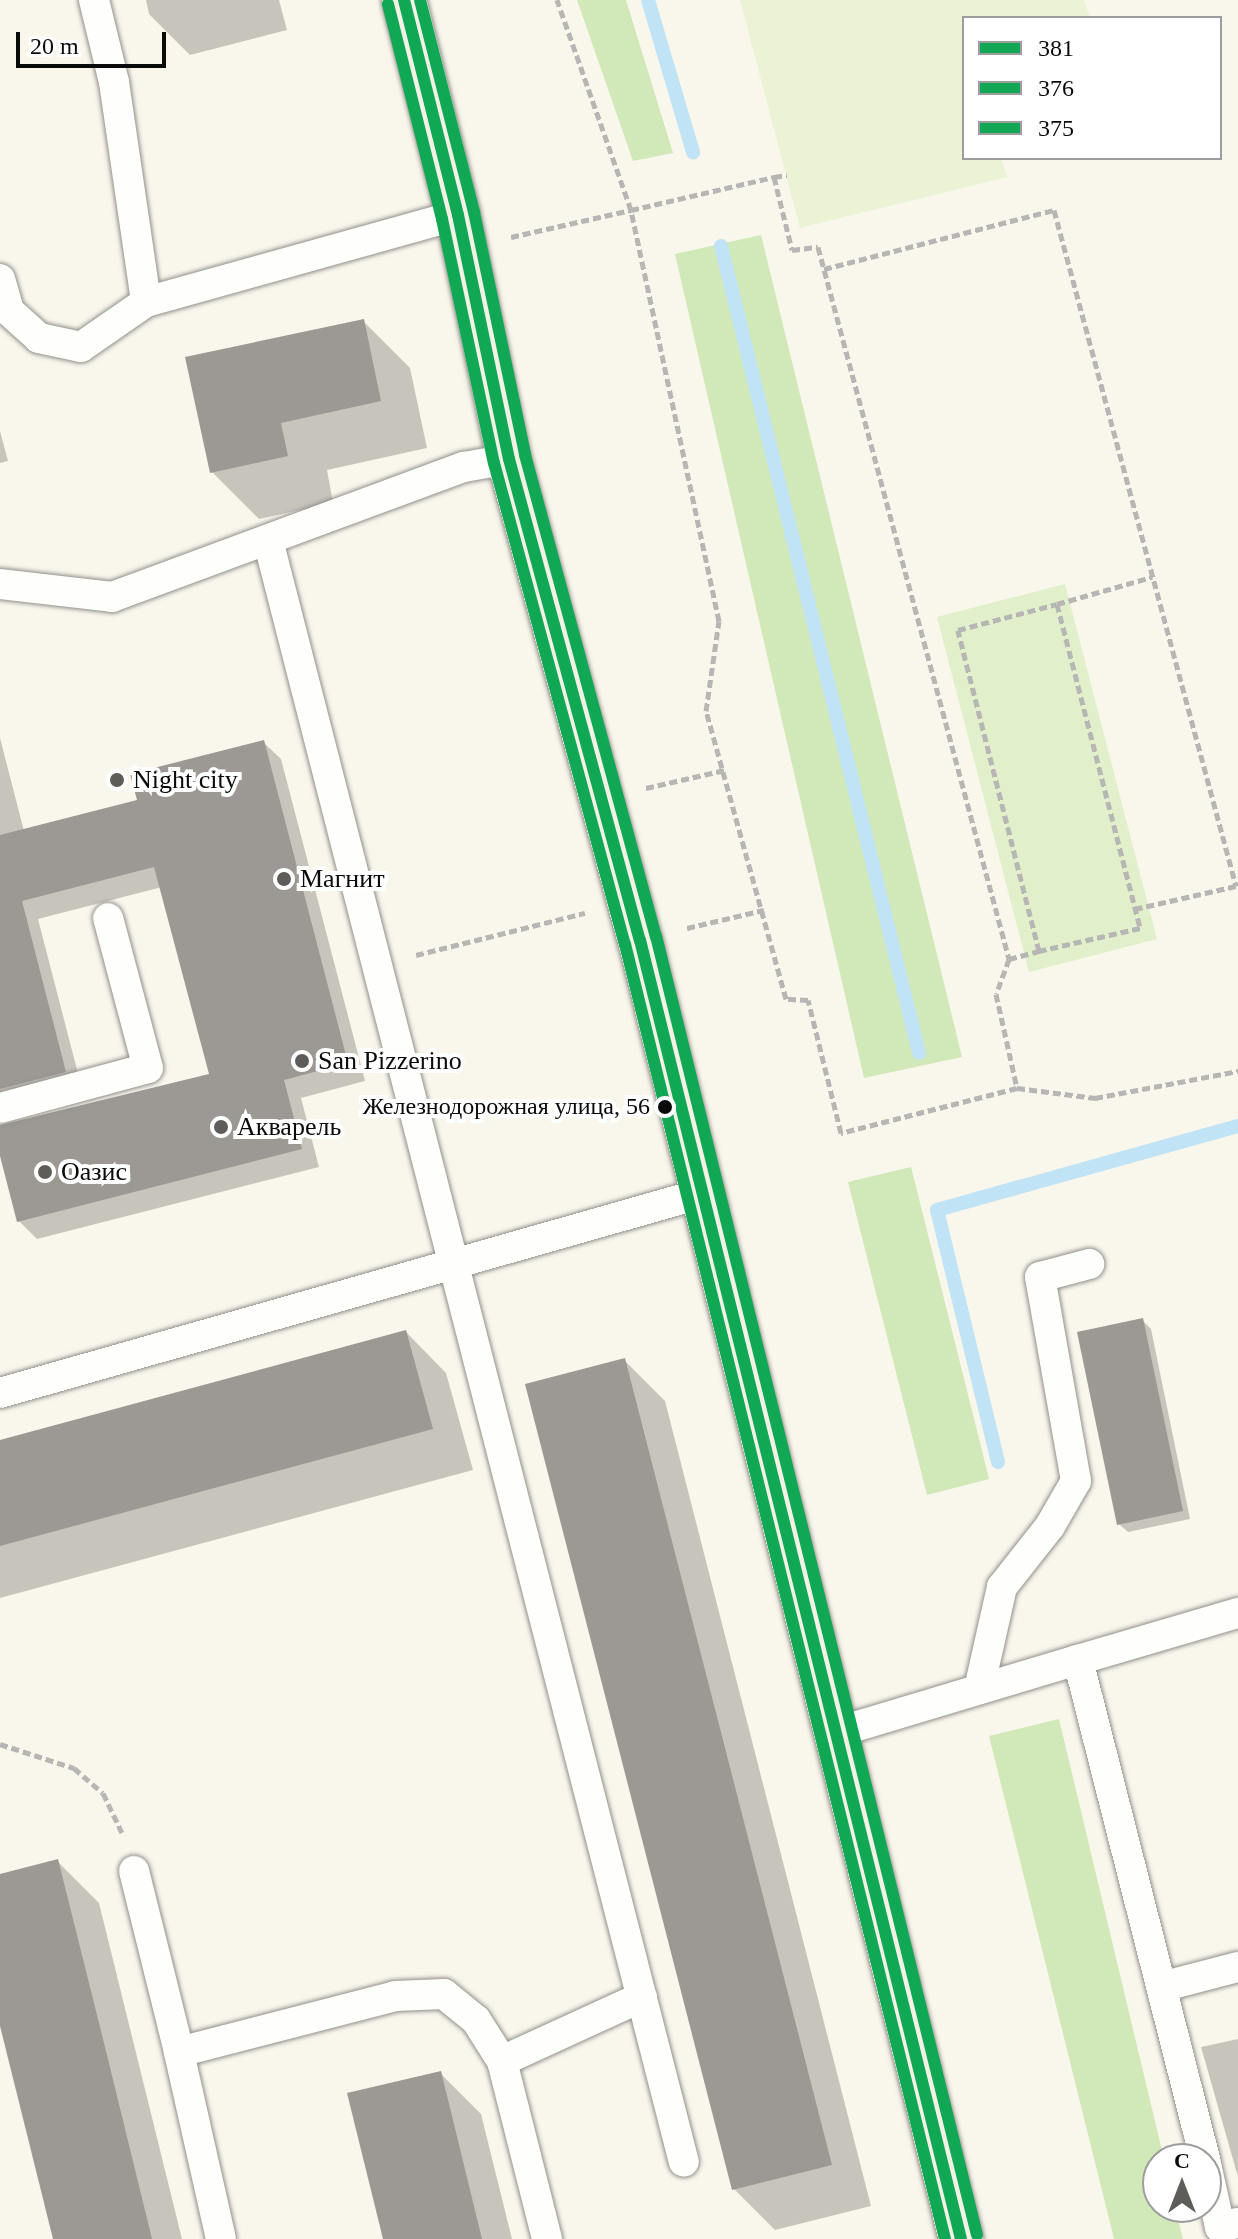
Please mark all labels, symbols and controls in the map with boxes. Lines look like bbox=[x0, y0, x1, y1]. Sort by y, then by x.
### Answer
scale bar bbox=[20, 16, 170, 66]
legend bbox=[962, 16, 1222, 160]
text: 20 m bbox=[30, 33, 79, 59]
text: 381 bbox=[1038, 35, 1074, 61]
text: 376 bbox=[1038, 75, 1074, 101]
text: 375 bbox=[1038, 115, 1074, 141]
place label: Night city bbox=[133, 764, 238, 796]
marker: Night city bbox=[108, 771, 126, 789]
place label: Магнит bbox=[300, 863, 385, 895]
marker: Магнит bbox=[275, 870, 293, 888]
place label: San Pizzerino bbox=[318, 1045, 462, 1077]
marker: San Pizzerino bbox=[293, 1052, 311, 1070]
place label: Железнодорожная улица, 56 bbox=[363, 1093, 650, 1121]
marker: Железнодорожная улица, 56 bbox=[657, 1099, 673, 1115]
place label: Акварель bbox=[237, 1111, 341, 1143]
marker: Акварель bbox=[212, 1118, 230, 1136]
place label: Оазис bbox=[61, 1156, 127, 1188]
marker: Оазис bbox=[36, 1163, 54, 1181]
north arrow bbox=[1142, 2143, 1222, 2223]
text: С bbox=[1174, 2148, 1190, 2173]

